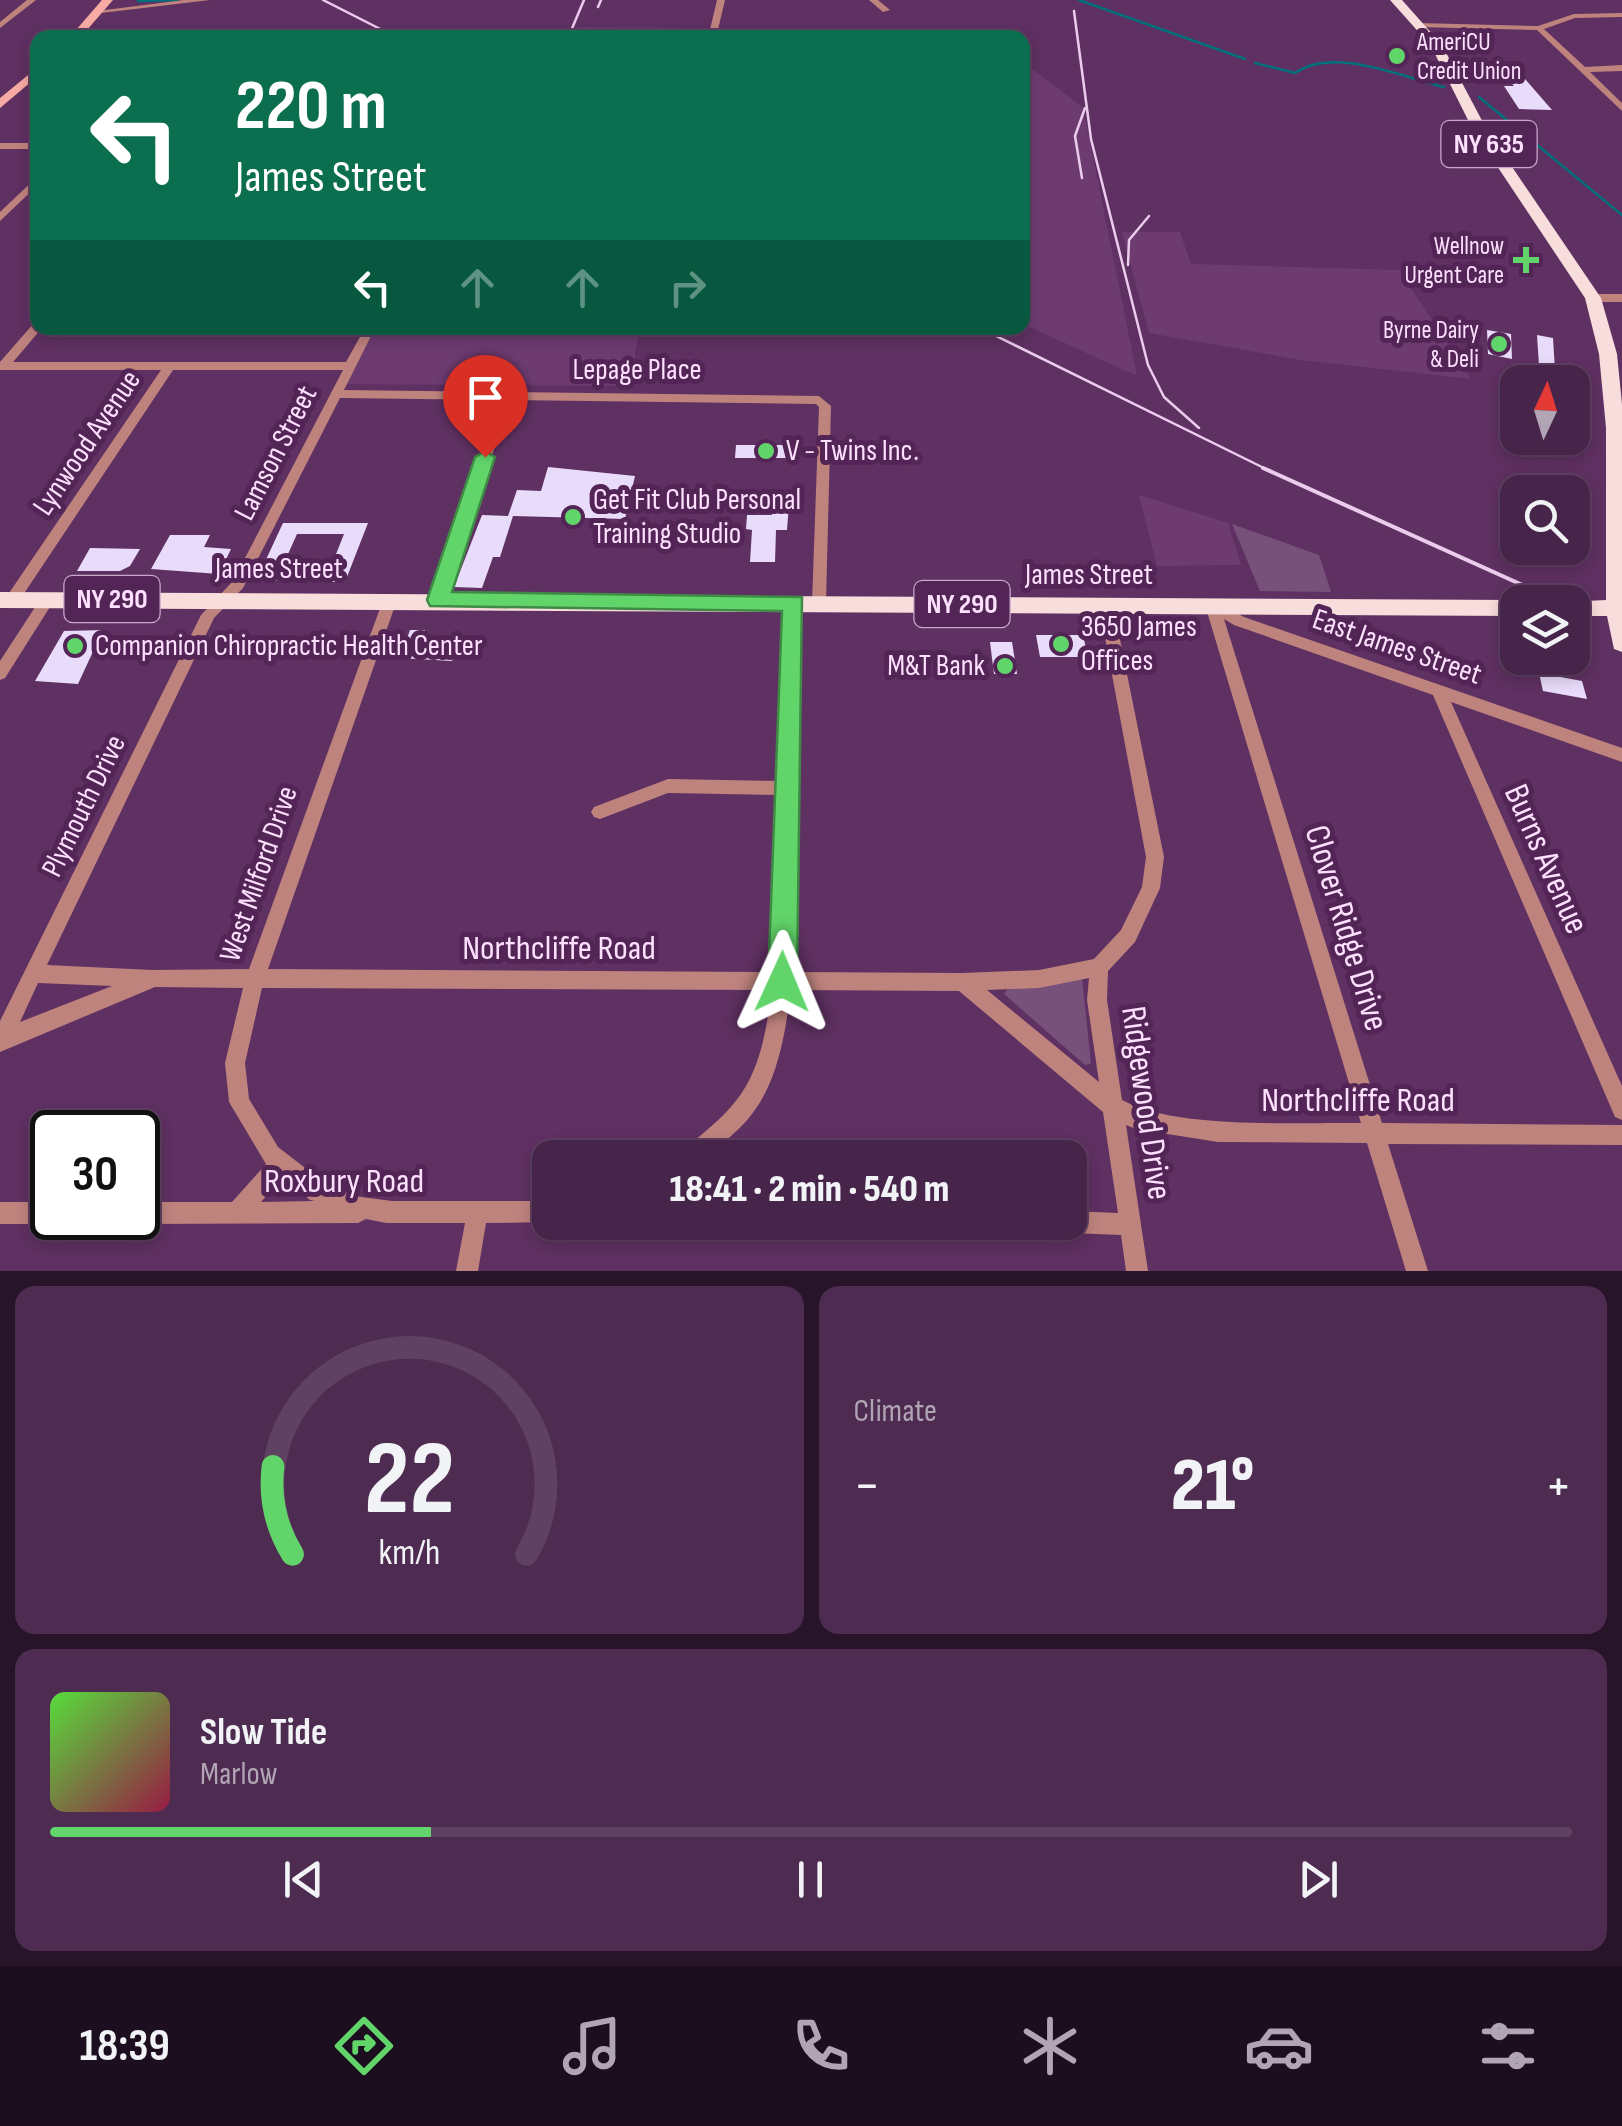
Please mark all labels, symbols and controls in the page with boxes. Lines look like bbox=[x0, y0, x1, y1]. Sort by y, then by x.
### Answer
place label: AmeriCU Credit Union bbox=[1416, 27, 1521, 87]
marker: AmeriCU Credit Union bbox=[1386, 45, 1408, 67]
text: 220 m bbox=[235, 65, 387, 149]
icon: left bbox=[70, 70, 200, 200]
road number: NY 635 bbox=[1442, 121, 1536, 167]
text: James Street bbox=[235, 150, 427, 205]
place label: Wellnow Urgent Care bbox=[1405, 231, 1504, 291]
marker: Wellnow Urgent Care bbox=[1513, 247, 1539, 273]
icon: left bbox=[345, 260, 400, 315]
icon: ahead bbox=[450, 260, 505, 315]
icon: ahead bbox=[555, 260, 610, 315]
icon: right bbox=[660, 260, 715, 315]
place label: Byrne Dairy & Deli bbox=[1383, 315, 1479, 375]
marker: Byrne Dairy & Deli bbox=[1488, 333, 1510, 355]
street label: Lepage Place bbox=[572, 352, 702, 388]
pin bbox=[443, 355, 528, 458]
street label: Lynwood Avenue bbox=[25, 364, 149, 522]
north arrow bbox=[1500, 365, 1590, 455]
map controls bbox=[1500, 365, 1590, 675]
icon: arrive bbox=[458, 370, 513, 425]
street label: Lamson Street bbox=[227, 380, 325, 526]
place label: V - Twins Inc. bbox=[786, 433, 919, 469]
marker: V - Twins Inc. bbox=[755, 440, 777, 462]
button: search bbox=[1500, 475, 1590, 565]
place label: Get Fit Club Personal Training Studio bbox=[593, 482, 801, 552]
marker: Get Fit Club Personal Training Studio bbox=[562, 506, 584, 528]
street label: James Street bbox=[214, 551, 343, 587]
street label: James Street bbox=[1024, 557, 1153, 593]
road number: NY 290 bbox=[64, 576, 160, 622]
road number: NY 290 bbox=[914, 581, 1010, 627]
button: layers bbox=[1500, 585, 1590, 675]
street label: East James Street bbox=[1308, 601, 1486, 693]
place label: 3650 James Offices bbox=[1081, 609, 1197, 679]
place label: Companion Chiropractic Health Center bbox=[95, 628, 483, 664]
marker: 3650 James Offices bbox=[1050, 633, 1072, 655]
marker: Companion Chiropractic Health Center bbox=[64, 635, 86, 657]
place label: M&T Bank bbox=[887, 648, 986, 684]
marker: M&T Bank bbox=[994, 655, 1016, 677]
street label: Plymouth Drive bbox=[34, 729, 134, 883]
street label: Burns Avenue bbox=[1494, 778, 1598, 940]
street label: West Milford Drive bbox=[212, 782, 306, 966]
street label: Clover Ridge Drive bbox=[1294, 820, 1398, 1036]
street label: Northcliffe Road bbox=[462, 927, 656, 970]
position arrow bbox=[730, 930, 834, 1034]
street label: Ridgewood Drive bbox=[1111, 1004, 1181, 1202]
street label: Northcliffe Road bbox=[1261, 1079, 1455, 1122]
speed limit sign: 30 bbox=[30, 1110, 160, 1240]
street label: Roxbury Road bbox=[264, 1160, 424, 1203]
text: 18:41 · 2 min · 540 m bbox=[670, 1167, 949, 1212]
text: Climate bbox=[854, 1392, 937, 1431]
text: 22 bbox=[364, 1418, 455, 1543]
text: 21° bbox=[1171, 1441, 1255, 1532]
text: − bbox=[854, 1453, 880, 1520]
text: + bbox=[1545, 1453, 1572, 1520]
text: km/h bbox=[378, 1532, 440, 1575]
text: Slow Tide bbox=[200, 1710, 327, 1755]
text: Marlow bbox=[200, 1755, 278, 1794]
icon: previous bbox=[276, 1852, 331, 1907]
icon: pause bbox=[783, 1852, 838, 1907]
icon: next bbox=[1291, 1852, 1346, 1907]
icon: directions bbox=[329, 2011, 399, 2081]
icon: music bbox=[557, 2011, 627, 2081]
icon: phone bbox=[786, 2011, 856, 2081]
icon: climate bbox=[1015, 2011, 1085, 2081]
icon: car bbox=[1244, 2011, 1314, 2081]
icon: filters bbox=[1473, 2011, 1543, 2081]
text: 18:39 bbox=[79, 2019, 170, 2074]

